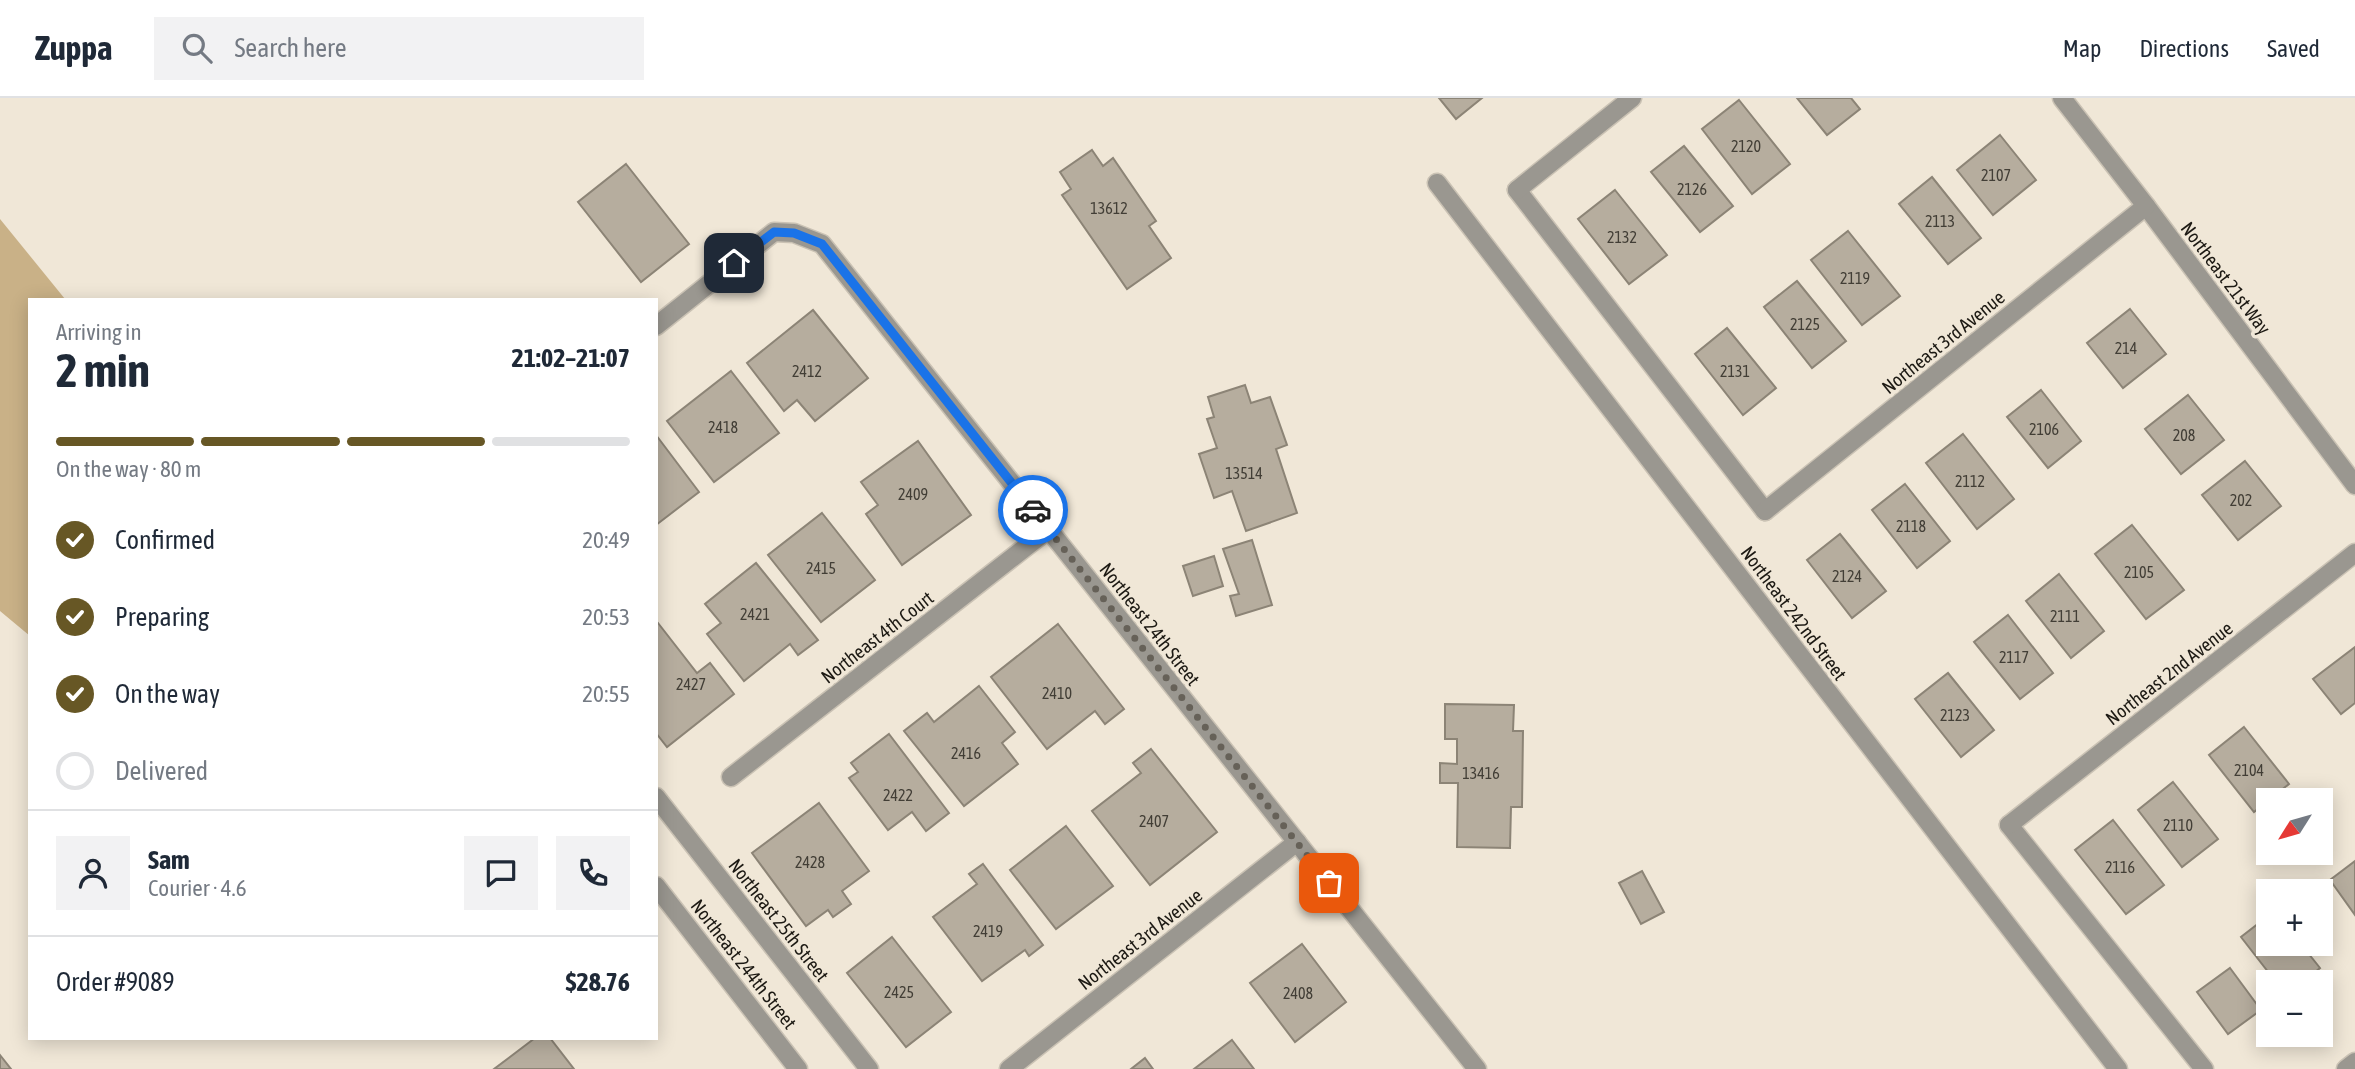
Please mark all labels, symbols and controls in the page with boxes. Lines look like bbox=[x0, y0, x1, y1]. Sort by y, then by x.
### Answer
search box bbox=[154, 17, 644, 80]
text: Zuppa bbox=[35, 29, 112, 67]
icon: search bbox=[178, 29, 216, 67]
text: Search here bbox=[234, 33, 347, 63]
text: Map bbox=[2063, 35, 2101, 62]
text: Directions bbox=[2139, 35, 2229, 62]
text: Saved bbox=[2267, 35, 2320, 62]
house number: 2120 bbox=[1731, 137, 1761, 155]
house number: 2107 bbox=[1981, 166, 2011, 184]
house number: 2126 bbox=[1677, 180, 1707, 198]
house number: 13612 bbox=[1090, 199, 1128, 217]
house number: 2113 bbox=[1925, 212, 1955, 230]
street label: Northeast 21st Way bbox=[2177, 217, 2276, 339]
house number: 2132 bbox=[1607, 228, 1637, 246]
pin bbox=[704, 233, 764, 293]
icon: home bbox=[715, 244, 753, 282]
house number: 2119 bbox=[1840, 269, 1870, 287]
street label: Northeast 3rd Avenue bbox=[1877, 286, 2009, 398]
house number: 2125 bbox=[1790, 315, 1820, 333]
text: Arriving in bbox=[56, 319, 142, 345]
house number: 214 bbox=[2115, 339, 2137, 357]
text: 21:02–21:07 bbox=[512, 343, 630, 373]
text: 2 min bbox=[56, 344, 150, 397]
house number: 2412 bbox=[792, 362, 822, 380]
house number: 2131 bbox=[1720, 362, 1750, 380]
house number: 2418 bbox=[708, 418, 738, 436]
house number: 2106 bbox=[2029, 420, 2059, 438]
house number: 208 bbox=[2173, 426, 2195, 444]
text: On the way · 80 m bbox=[56, 456, 201, 482]
house number: 13514 bbox=[1225, 464, 1263, 482]
house number: 2112 bbox=[1955, 472, 1985, 490]
courier bbox=[998, 475, 1068, 545]
house number: 2409 bbox=[898, 485, 928, 503]
icon: car bbox=[1014, 491, 1052, 529]
house number: 202 bbox=[2230, 491, 2252, 509]
house number: 2118 bbox=[1896, 517, 1926, 535]
icon: check bbox=[56, 521, 94, 559]
text: Confirmed bbox=[115, 525, 215, 555]
text: 20:49 bbox=[582, 527, 630, 553]
street label: Northeast 242nd Street bbox=[1737, 542, 1851, 684]
street label: Northeast 24th Street bbox=[1095, 558, 1205, 690]
house number: 2415 bbox=[806, 559, 836, 577]
house number: 2105 bbox=[2124, 563, 2154, 581]
house number: 2124 bbox=[1832, 567, 1862, 585]
street label: Northeast 4th Court bbox=[817, 586, 937, 688]
icon: check bbox=[56, 598, 94, 636]
text: Preparing bbox=[115, 602, 209, 632]
text: 20:53 bbox=[582, 604, 630, 630]
house number: 2421 bbox=[740, 605, 770, 623]
house number: 2111 bbox=[2050, 607, 2080, 625]
street label: Northeast 2nd Avenue bbox=[2101, 617, 2237, 729]
house number: 2117 bbox=[1999, 648, 2029, 666]
icon: check bbox=[56, 675, 94, 713]
house number: 2427 bbox=[676, 675, 706, 693]
text: On the way bbox=[115, 679, 220, 709]
text: 20:55 bbox=[582, 681, 630, 707]
house number: 2410 bbox=[1042, 684, 1072, 702]
house number: 2123 bbox=[1940, 706, 1970, 724]
house number: 2416 bbox=[951, 744, 981, 762]
text: Delivered bbox=[115, 756, 208, 786]
house number: 2104 bbox=[2234, 761, 2264, 779]
house number: 13416 bbox=[1462, 764, 1500, 782]
house number: 2422 bbox=[883, 786, 913, 804]
north arrow bbox=[2256, 788, 2333, 864]
map controls bbox=[2256, 788, 2333, 1047]
house number: 2407 bbox=[1139, 812, 1169, 830]
house number: 2110 bbox=[2163, 816, 2193, 834]
button: person bbox=[56, 836, 130, 910]
button: chat bbox=[464, 836, 538, 910]
button: phone bbox=[556, 836, 630, 910]
text: Sam bbox=[148, 845, 190, 875]
house number: 2428 bbox=[795, 853, 825, 871]
pin bbox=[1299, 853, 1359, 913]
street label: Northeast 25th Street bbox=[724, 854, 834, 986]
house number: 2116 bbox=[2105, 858, 2135, 876]
icon: bag bbox=[1310, 864, 1348, 902]
text: Courier · 4.6 bbox=[148, 875, 247, 901]
button: + bbox=[2256, 879, 2333, 956]
street label: Northeast 3rd Avenue bbox=[1074, 884, 1206, 994]
street label: Northeast 244th Street bbox=[687, 895, 801, 1033]
house number: 2419 bbox=[973, 922, 1003, 940]
text: Order #9089 bbox=[56, 967, 175, 997]
text: $28.76 bbox=[566, 967, 630, 997]
button: − bbox=[2256, 970, 2333, 1047]
house number: 2425 bbox=[884, 983, 914, 1001]
house number: 2408 bbox=[1283, 984, 1313, 1002]

